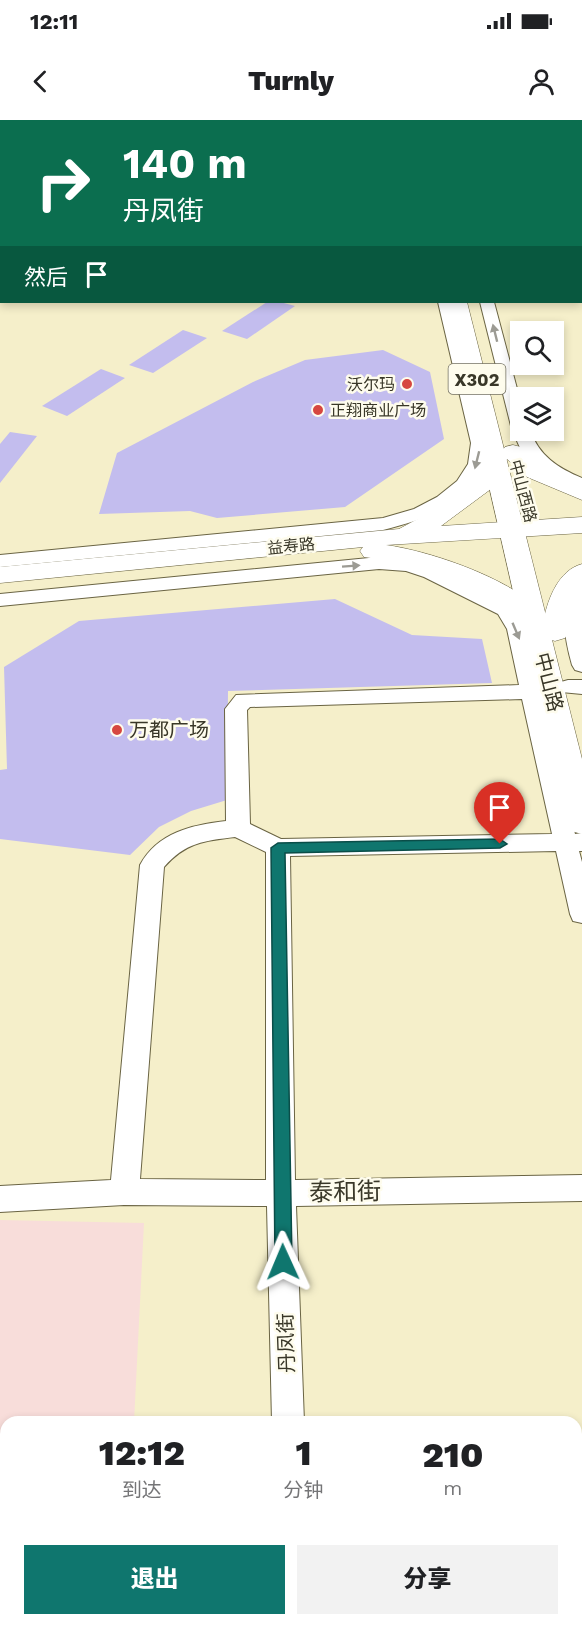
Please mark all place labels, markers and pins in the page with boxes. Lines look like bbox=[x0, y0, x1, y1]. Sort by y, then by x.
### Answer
place label: 沃尔玛 bbox=[347, 375, 395, 394]
marker: 沃尔玛 bbox=[400, 377, 414, 391]
place label: 正翔商业广场 bbox=[330, 401, 426, 420]
marker: 正翔商业广场 bbox=[311, 403, 325, 417]
place label: 万都广场 bbox=[129, 718, 209, 742]
marker: 万都广场 bbox=[110, 723, 124, 737]
pin bbox=[474, 782, 525, 844]

